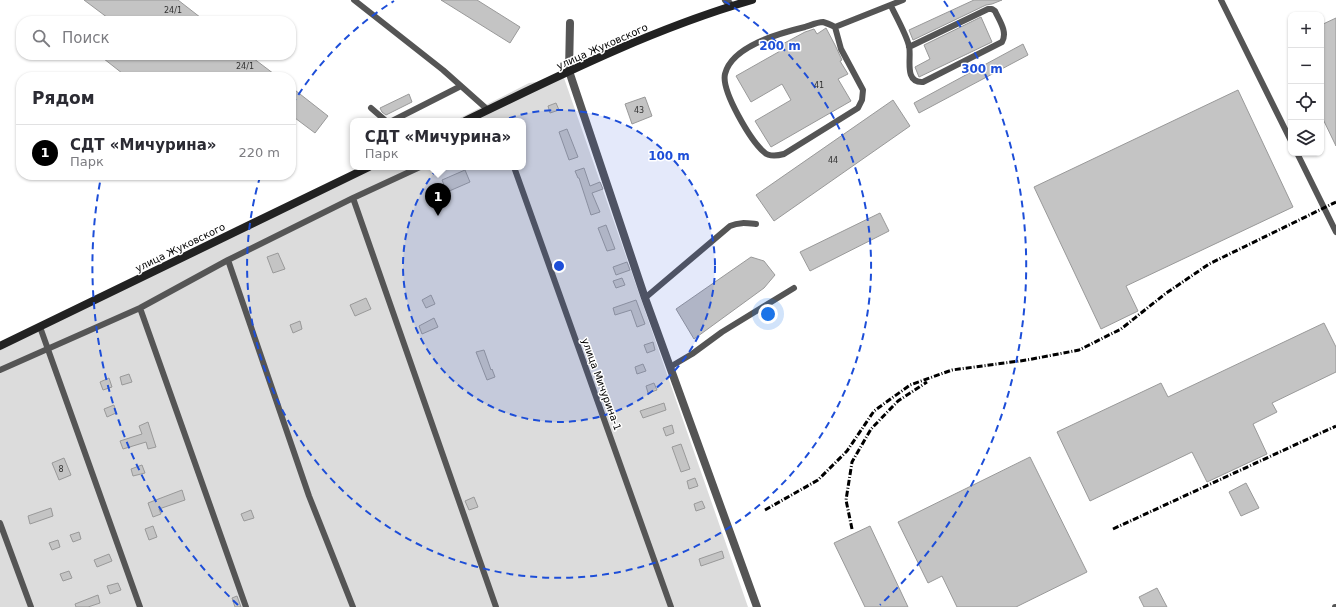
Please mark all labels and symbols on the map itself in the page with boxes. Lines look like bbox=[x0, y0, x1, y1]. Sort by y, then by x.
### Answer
house number: 24/1 bbox=[164, 6, 182, 15]
street label: улица Жуковского bbox=[555, 21, 650, 72]
text: 200 m bbox=[759, 39, 801, 53]
house number: 24/1 bbox=[236, 62, 254, 71]
text: 300 m bbox=[961, 62, 1003, 76]
house number: 41 bbox=[814, 81, 824, 90]
house number: 43 bbox=[634, 106, 644, 115]
text: 100 m bbox=[648, 149, 690, 163]
house number: 44 bbox=[828, 156, 838, 165]
pin: 1 bbox=[425, 183, 451, 216]
street label: улица Жуковского bbox=[133, 221, 227, 274]
centre of rings bbox=[552, 259, 566, 273]
your location bbox=[758, 304, 778, 324]
street label: улица Мичурина-1 bbox=[580, 337, 623, 432]
house number: 8 bbox=[58, 465, 64, 474]

